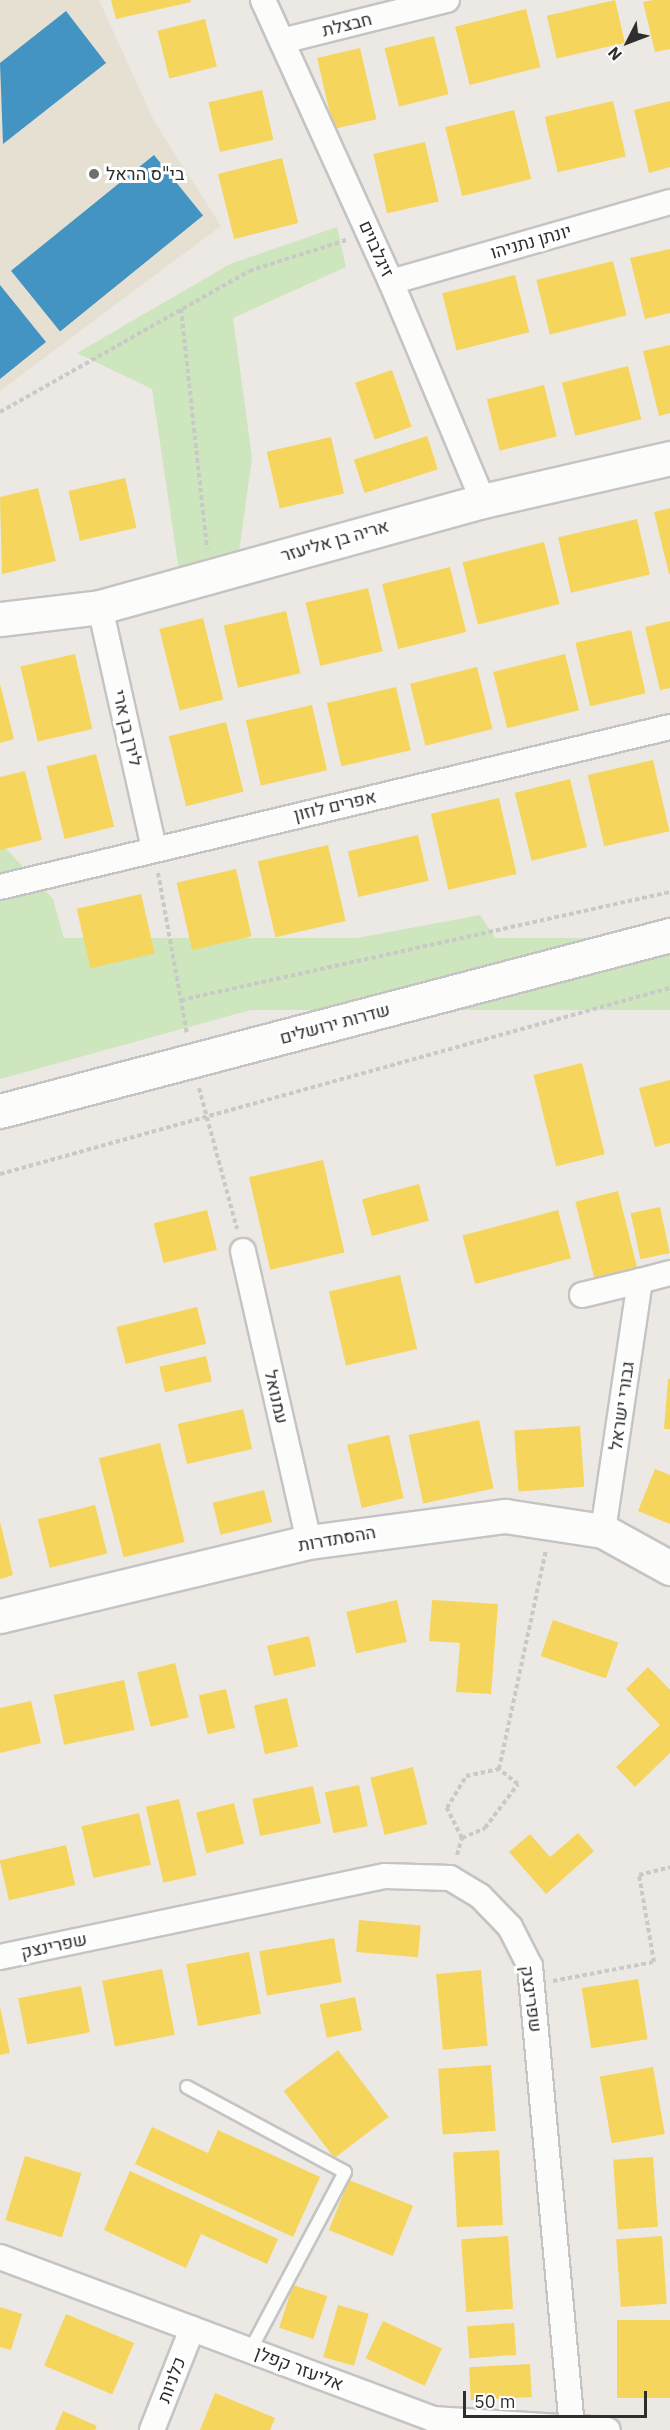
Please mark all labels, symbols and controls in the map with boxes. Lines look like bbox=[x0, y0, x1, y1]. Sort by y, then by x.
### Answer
street label: חבצלת bbox=[320, 8, 374, 42]
north arrow bbox=[598, 12, 658, 72]
text: N bbox=[603, 43, 626, 65]
place label: בי"ס הראל bbox=[106, 163, 184, 185]
marker: בי"ס הראל bbox=[87, 167, 101, 181]
street label: זיגלבוים bbox=[354, 217, 398, 281]
street label: יונתן נתניהו bbox=[488, 220, 574, 264]
street label: אריה בן אליעזר bbox=[278, 515, 392, 567]
street label: לירן בן ארי bbox=[108, 688, 146, 768]
street label: אפרים לוזון bbox=[292, 786, 378, 826]
street label: שדרות ירושלים bbox=[277, 999, 393, 1049]
street label: גבורי ישראל bbox=[605, 1360, 639, 1452]
street label: עמנואל bbox=[259, 1368, 293, 1426]
street label: ההסתדרות bbox=[296, 1522, 378, 1556]
street label: שפרינצק bbox=[19, 1928, 89, 1964]
street label: שפרינצק bbox=[516, 1964, 546, 2034]
street label: אליעזר קפלן bbox=[252, 2342, 346, 2396]
street label: כלניות bbox=[153, 2354, 191, 2406]
scale bar bbox=[466, 2379, 650, 2417]
text: 50 m bbox=[474, 2390, 516, 2413]

